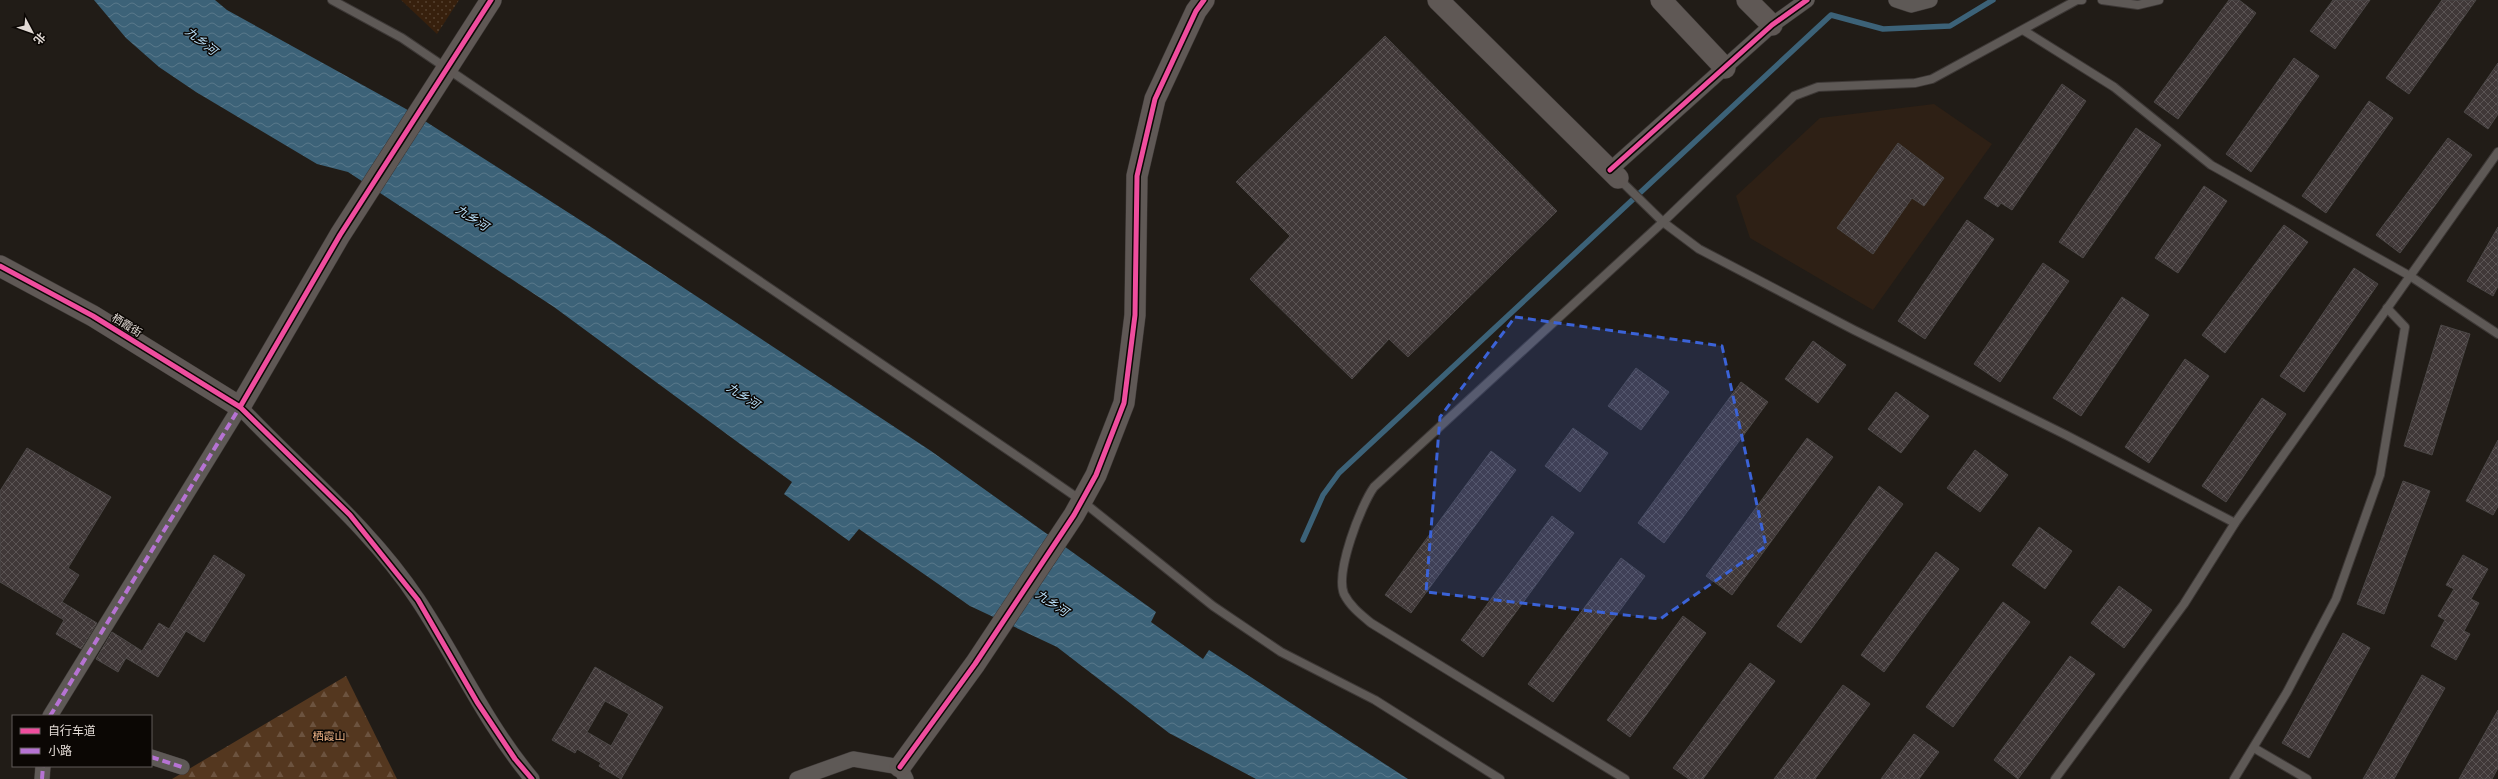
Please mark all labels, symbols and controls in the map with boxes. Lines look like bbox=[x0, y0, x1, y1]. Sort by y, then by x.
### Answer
north arrow bbox=[12, 12, 52, 52]
water label: 九乡河 bbox=[183, 23, 222, 58]
text: 北 bbox=[31, 30, 48, 47]
water label: 九乡河 bbox=[454, 201, 493, 234]
street label: 栖霞街 bbox=[110, 310, 145, 339]
water label: 九乡河 bbox=[725, 379, 764, 412]
water label: 九乡河 bbox=[1034, 586, 1073, 619]
legend bbox=[12, 715, 152, 767]
text: 自行车道 bbox=[48, 723, 96, 737]
park label: 栖霞山 bbox=[313, 729, 346, 742]
text: 小路 bbox=[48, 743, 72, 757]

